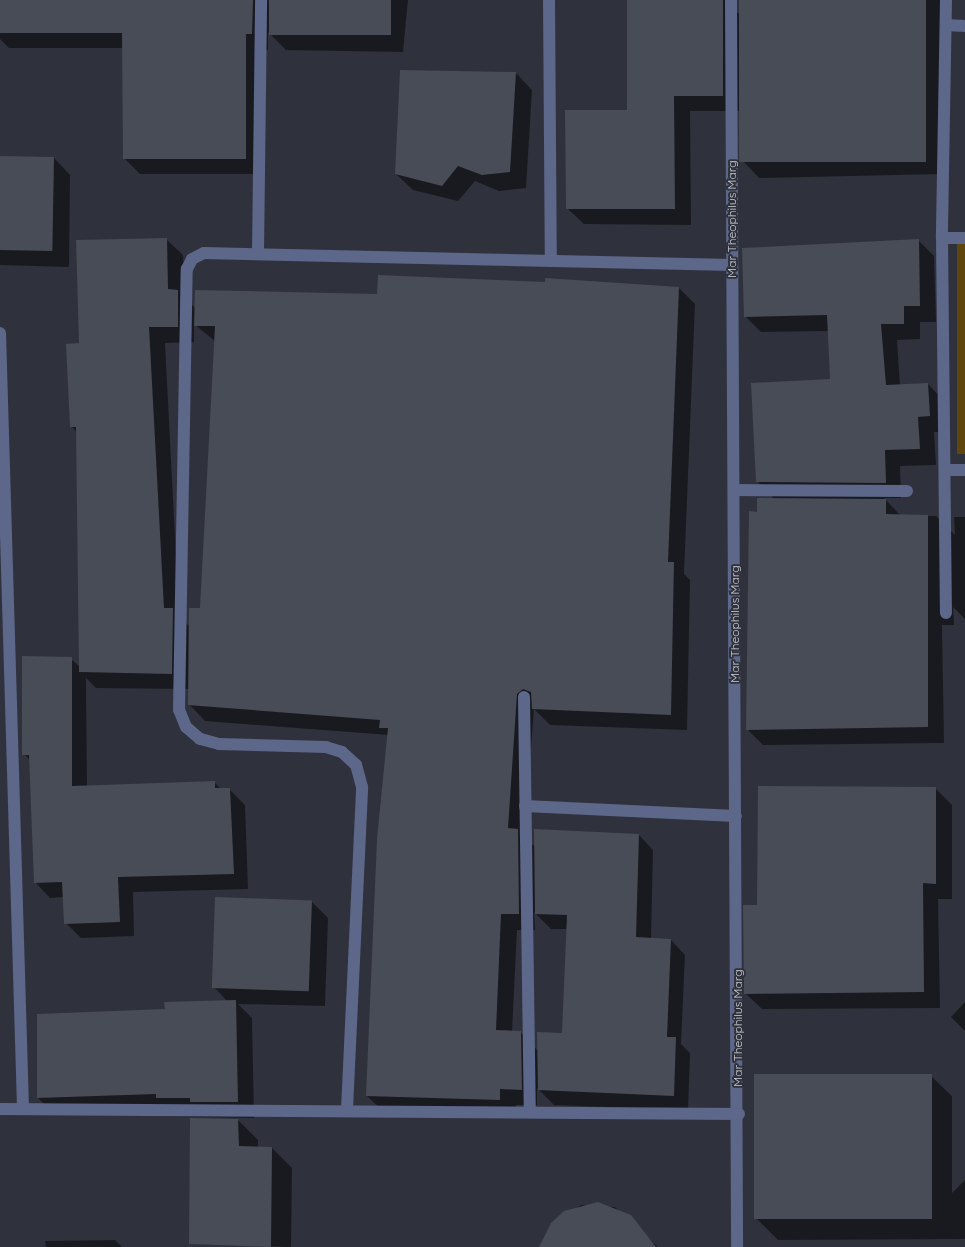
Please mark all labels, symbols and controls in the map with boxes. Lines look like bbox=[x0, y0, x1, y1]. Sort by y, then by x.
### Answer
street label: Mar Theophilus Marg bbox=[725, 160, 739, 278]
street label: Mar Theophilus Marg bbox=[728, 565, 742, 683]
street label: Mar Theophilus Marg bbox=[731, 969, 745, 1087]

